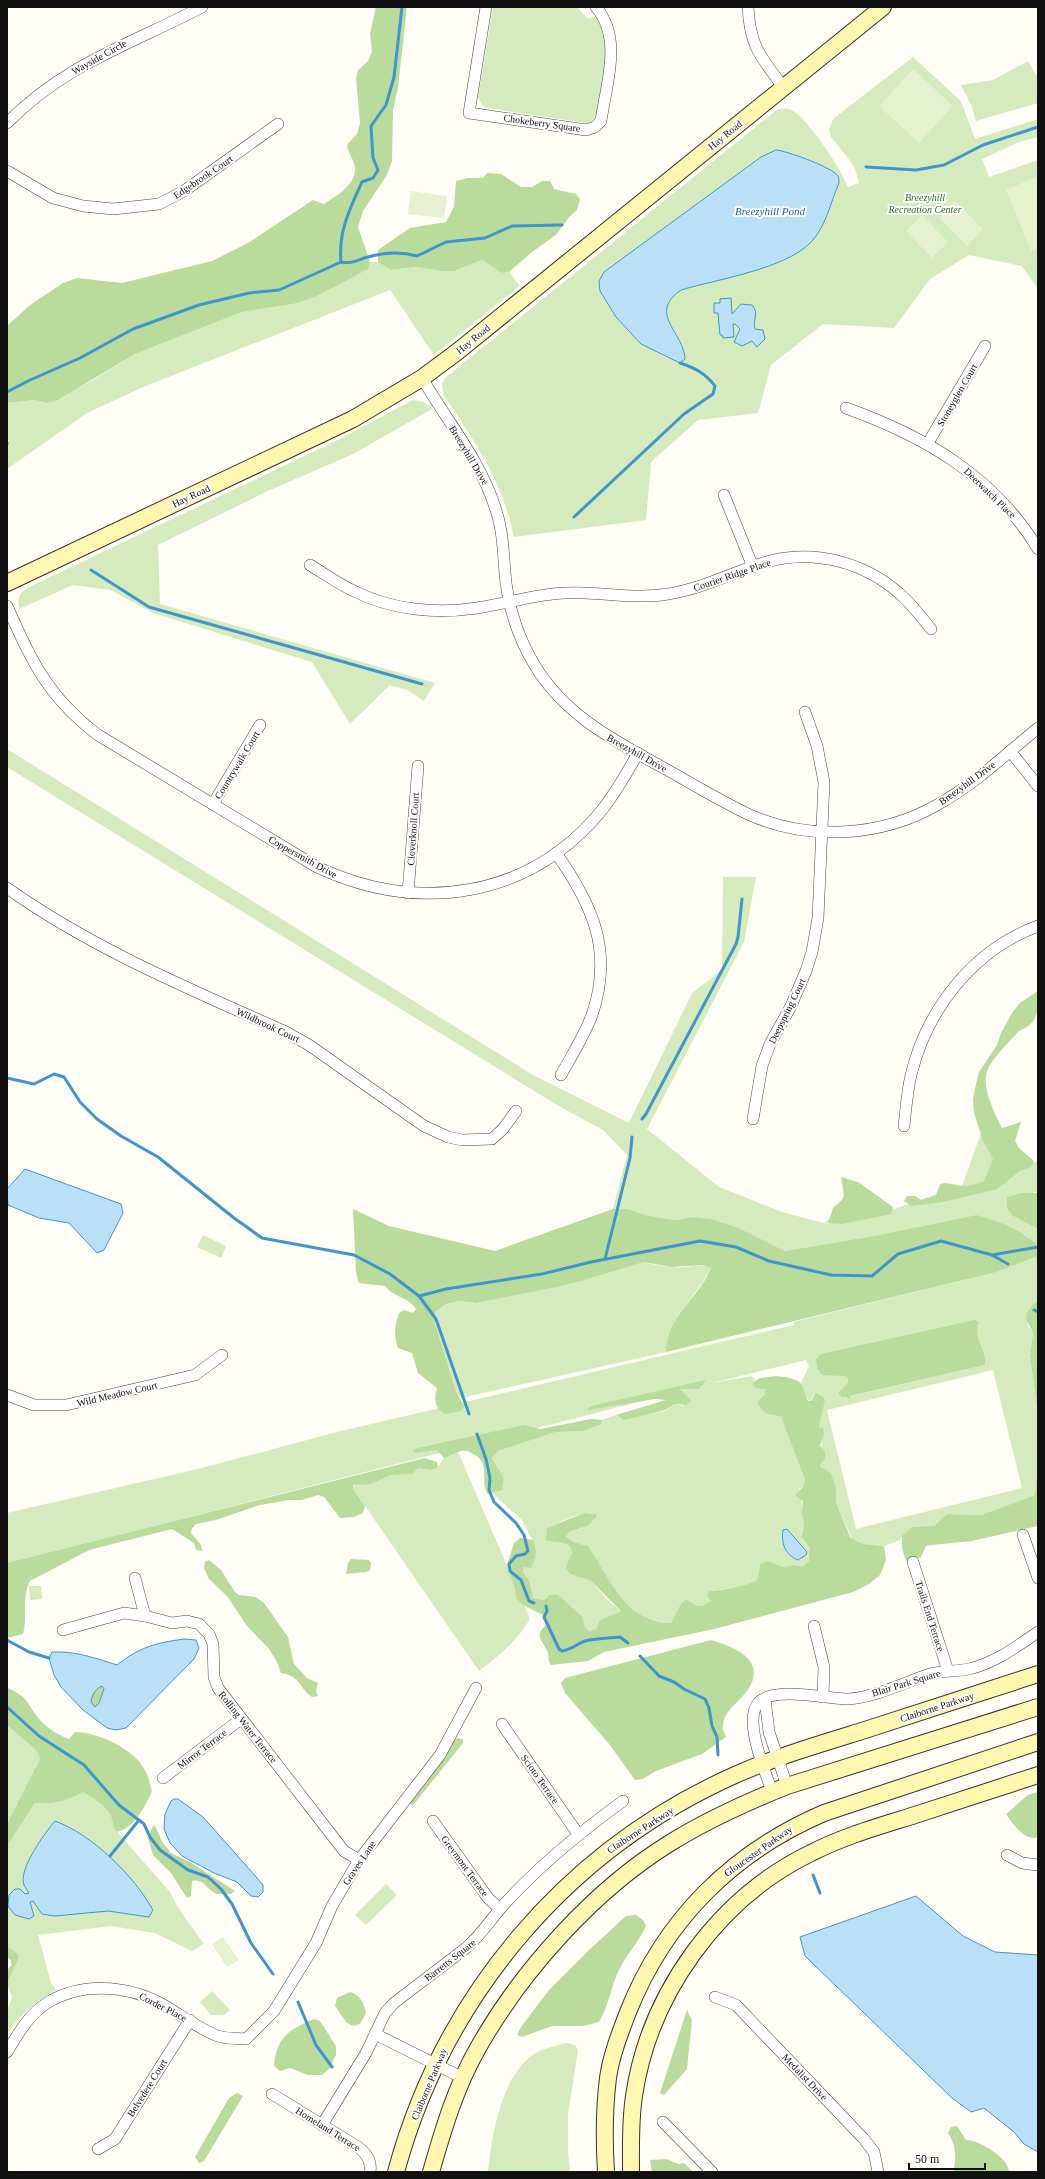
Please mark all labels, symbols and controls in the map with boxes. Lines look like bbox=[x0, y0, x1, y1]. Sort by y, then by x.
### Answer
street label: Wayside Circle bbox=[70, 37, 129, 77]
street label: Chokeberry Square bbox=[503, 112, 582, 134]
street label: Hay Road bbox=[706, 118, 744, 152]
street label: Edgebrook Court bbox=[171, 153, 235, 201]
park label: Breezyhill Recreation Center bbox=[887, 192, 962, 215]
water label: Breezyhill Pond bbox=[735, 205, 806, 217]
street label: Hay Road bbox=[454, 322, 492, 356]
street label: Stoneyglen Court bbox=[935, 362, 979, 428]
street label: Breezyhill Drive bbox=[447, 423, 491, 487]
street label: Deerwatch Place bbox=[962, 466, 1018, 521]
street label: Hay Road bbox=[170, 483, 212, 509]
street label: Courier Ridge Place bbox=[692, 556, 773, 593]
street label: Countrywalk Court bbox=[212, 729, 262, 801]
street label: Breezyhill Drive bbox=[605, 732, 669, 774]
street label: Breezyhill Drive bbox=[937, 759, 998, 807]
street label: Cloverknoll Court bbox=[405, 792, 421, 866]
street label: Coppersmith Drive bbox=[267, 834, 340, 881]
street label: Deepspring Court bbox=[766, 976, 808, 1045]
street label: Wildbrook Court bbox=[235, 1006, 301, 1044]
street label: Wild Meadow Court bbox=[76, 1379, 159, 1409]
street label: Trails End Terrace bbox=[913, 1579, 947, 1653]
street label: Blair Park Square bbox=[870, 1667, 942, 1699]
street label: Rolling Water Terrace bbox=[217, 1689, 280, 1766]
street label: Claiborne Parkway bbox=[899, 1690, 975, 1724]
street label: Mirror Terrace bbox=[175, 1727, 229, 1771]
street label: Scioto Terrace bbox=[519, 1752, 561, 1806]
street label: Claiborne Parkway bbox=[605, 1804, 675, 1856]
street label: Gloucester Parkway bbox=[722, 1823, 794, 1879]
street label: Greymont Terrace bbox=[439, 1833, 491, 1899]
street label: Graves Lane bbox=[340, 1838, 378, 1887]
street label: Barretts Square bbox=[422, 1936, 478, 1983]
street label: Corder Place bbox=[137, 1990, 189, 2024]
street label: Claiborne Parkway bbox=[409, 2046, 449, 2122]
street label: Medalist Drive bbox=[780, 2052, 830, 2103]
street label: Belvedere Court bbox=[125, 2057, 169, 2119]
street label: Homeland Terrace bbox=[294, 2105, 363, 2154]
scale bar bbox=[909, 2145, 985, 2171]
text: 50 m bbox=[915, 2152, 940, 2166]

